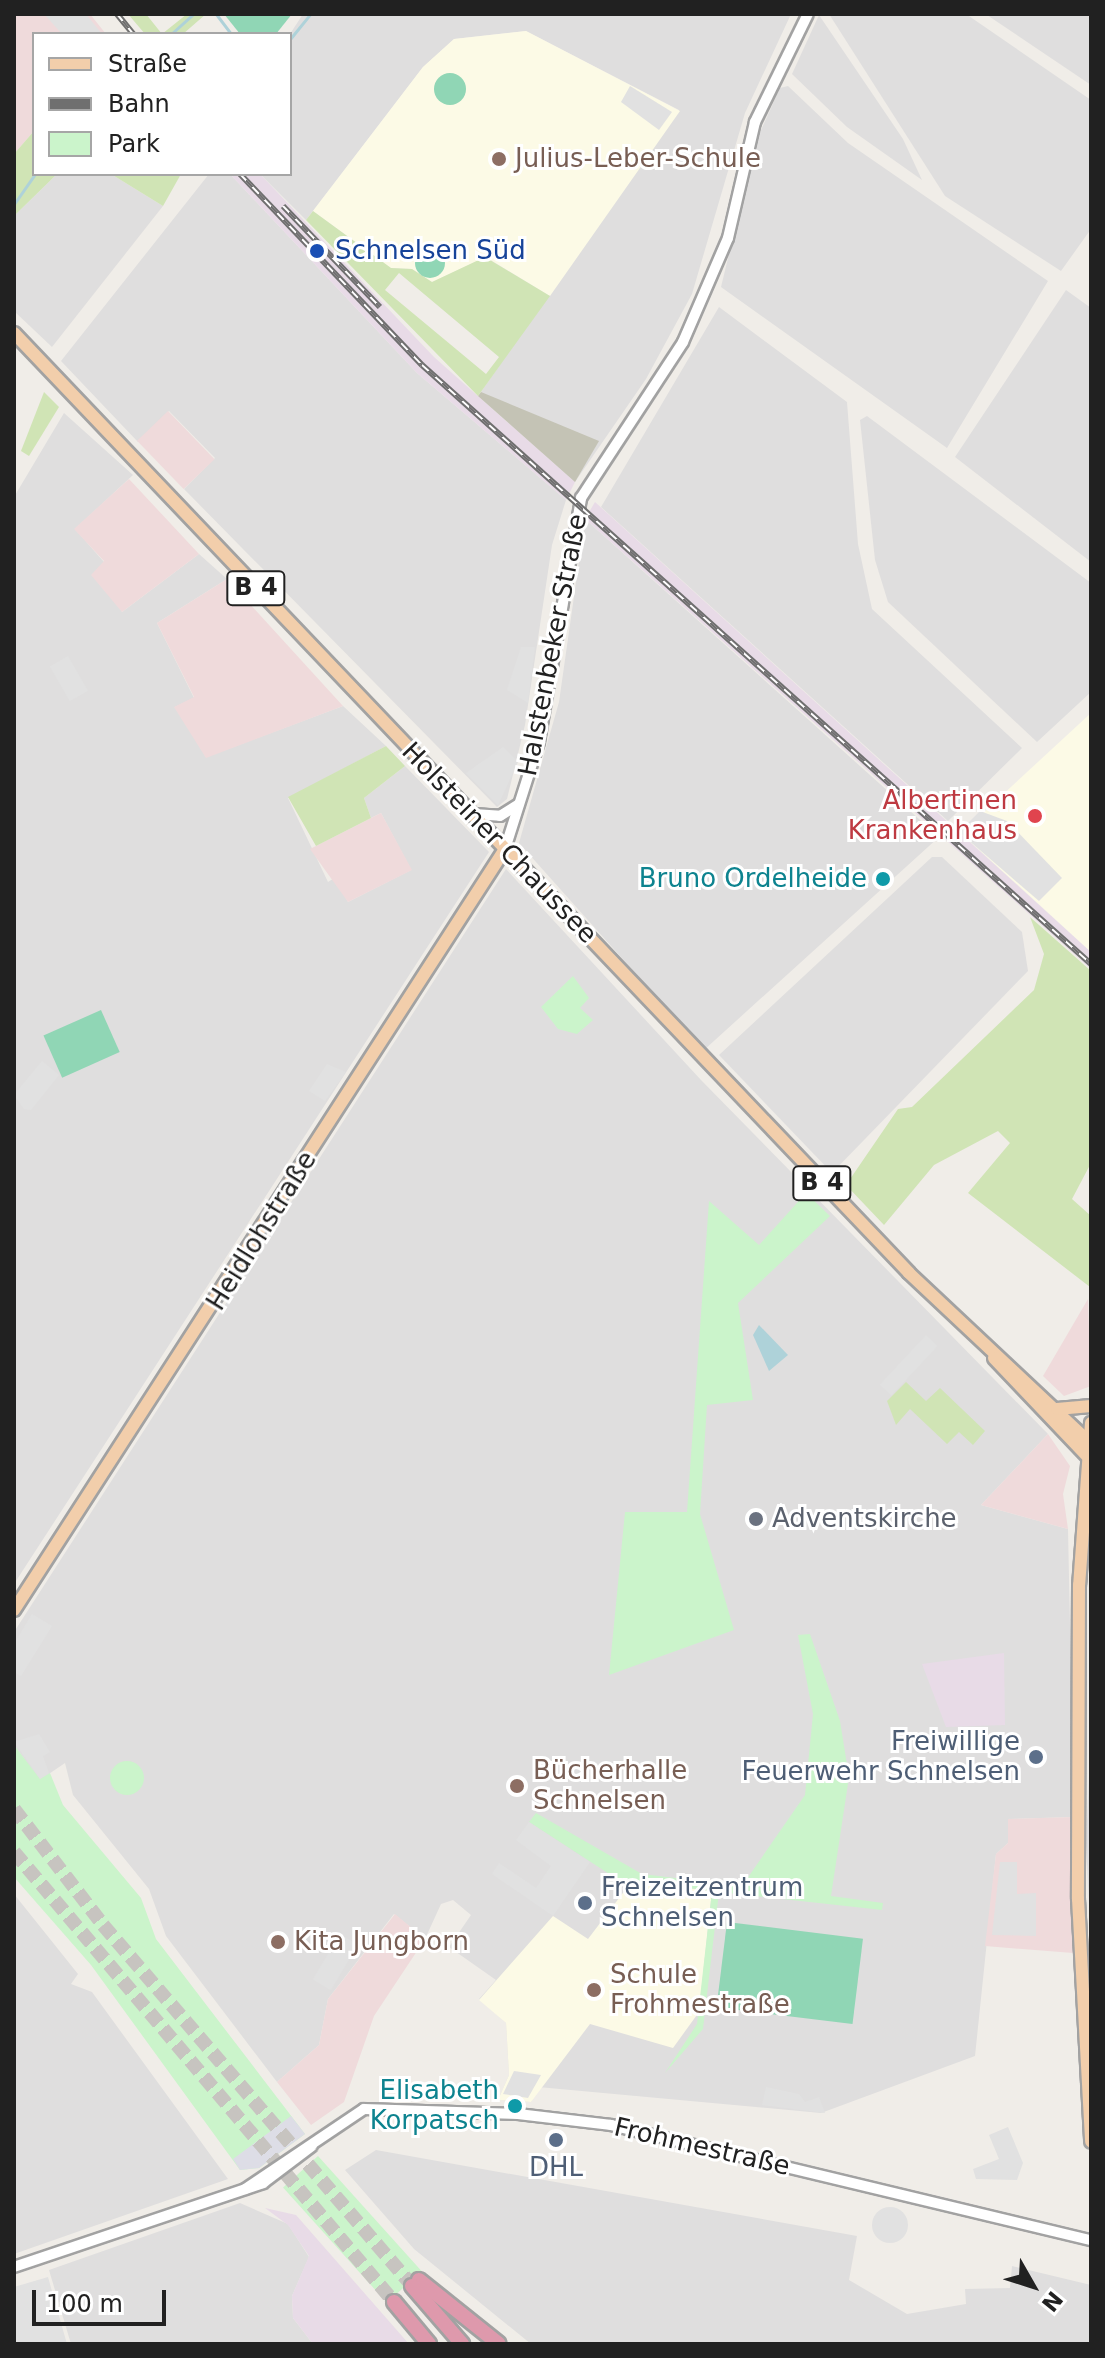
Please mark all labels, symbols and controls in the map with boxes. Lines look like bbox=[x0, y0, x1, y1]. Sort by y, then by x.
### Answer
legend bbox=[32, 32, 292, 176]
text: Straße bbox=[108, 50, 187, 78]
text: Bahn bbox=[108, 90, 170, 118]
text: Park bbox=[108, 130, 160, 158]
place label: Julius-Leber-Schule bbox=[515, 143, 761, 175]
marker: Julius-Leber-Schule bbox=[490, 150, 508, 168]
place label: Schnelsen Süd bbox=[335, 235, 526, 267]
marker: Schnelsen Süd bbox=[306, 240, 328, 262]
street label: Halstenbeker Straße bbox=[512, 511, 594, 779]
road number: B 4 bbox=[226, 568, 286, 608]
street label: Holsteiner Chaussee bbox=[395, 736, 603, 950]
place label: Albertinen Krankenhaus bbox=[848, 785, 1017, 846]
marker: Albertinen Krankenhaus bbox=[1024, 805, 1046, 827]
place label: Bruno Ordelheide bbox=[639, 863, 867, 895]
marker: Bruno Ordelheide bbox=[874, 870, 892, 888]
street label: Heidlohstraße bbox=[201, 1146, 323, 1316]
road number: B 4 bbox=[792, 1163, 852, 1203]
place label: Adventskirche bbox=[772, 1503, 957, 1535]
marker: Adventskirche bbox=[747, 1510, 765, 1528]
place label: Freiwillige Feuerwehr Schnelsen bbox=[742, 1726, 1020, 1788]
marker: Freiwillige Feuerwehr Schnelsen bbox=[1027, 1748, 1045, 1766]
place label: Bücherhalle Schnelsen bbox=[533, 1755, 687, 1816]
marker: Bücherhalle Schnelsen bbox=[508, 1777, 526, 1795]
place label: Freizeitzentrum Schnelsen bbox=[601, 1872, 803, 1934]
marker: Freizeitzentrum Schnelsen bbox=[576, 1894, 594, 1912]
place label: Kita Jungborn bbox=[294, 1926, 469, 1958]
marker: Kita Jungborn bbox=[269, 1933, 287, 1951]
place label: Schule Frohmestraße bbox=[610, 1959, 790, 2020]
marker: Schule Frohmestraße bbox=[585, 1981, 603, 1999]
place label: Elisabeth Korpatsch bbox=[370, 2075, 499, 2136]
marker: Elisabeth Korpatsch bbox=[506, 2097, 524, 2115]
street label: Frohmestraße bbox=[611, 2112, 793, 2182]
marker: DHL bbox=[547, 2131, 565, 2149]
place label: DHL bbox=[529, 2152, 583, 2184]
north arrow bbox=[993, 2246, 1073, 2326]
scale bar bbox=[36, 2274, 170, 2324]
text: N bbox=[1037, 2286, 1068, 2316]
text: 100 m bbox=[46, 2290, 123, 2318]

